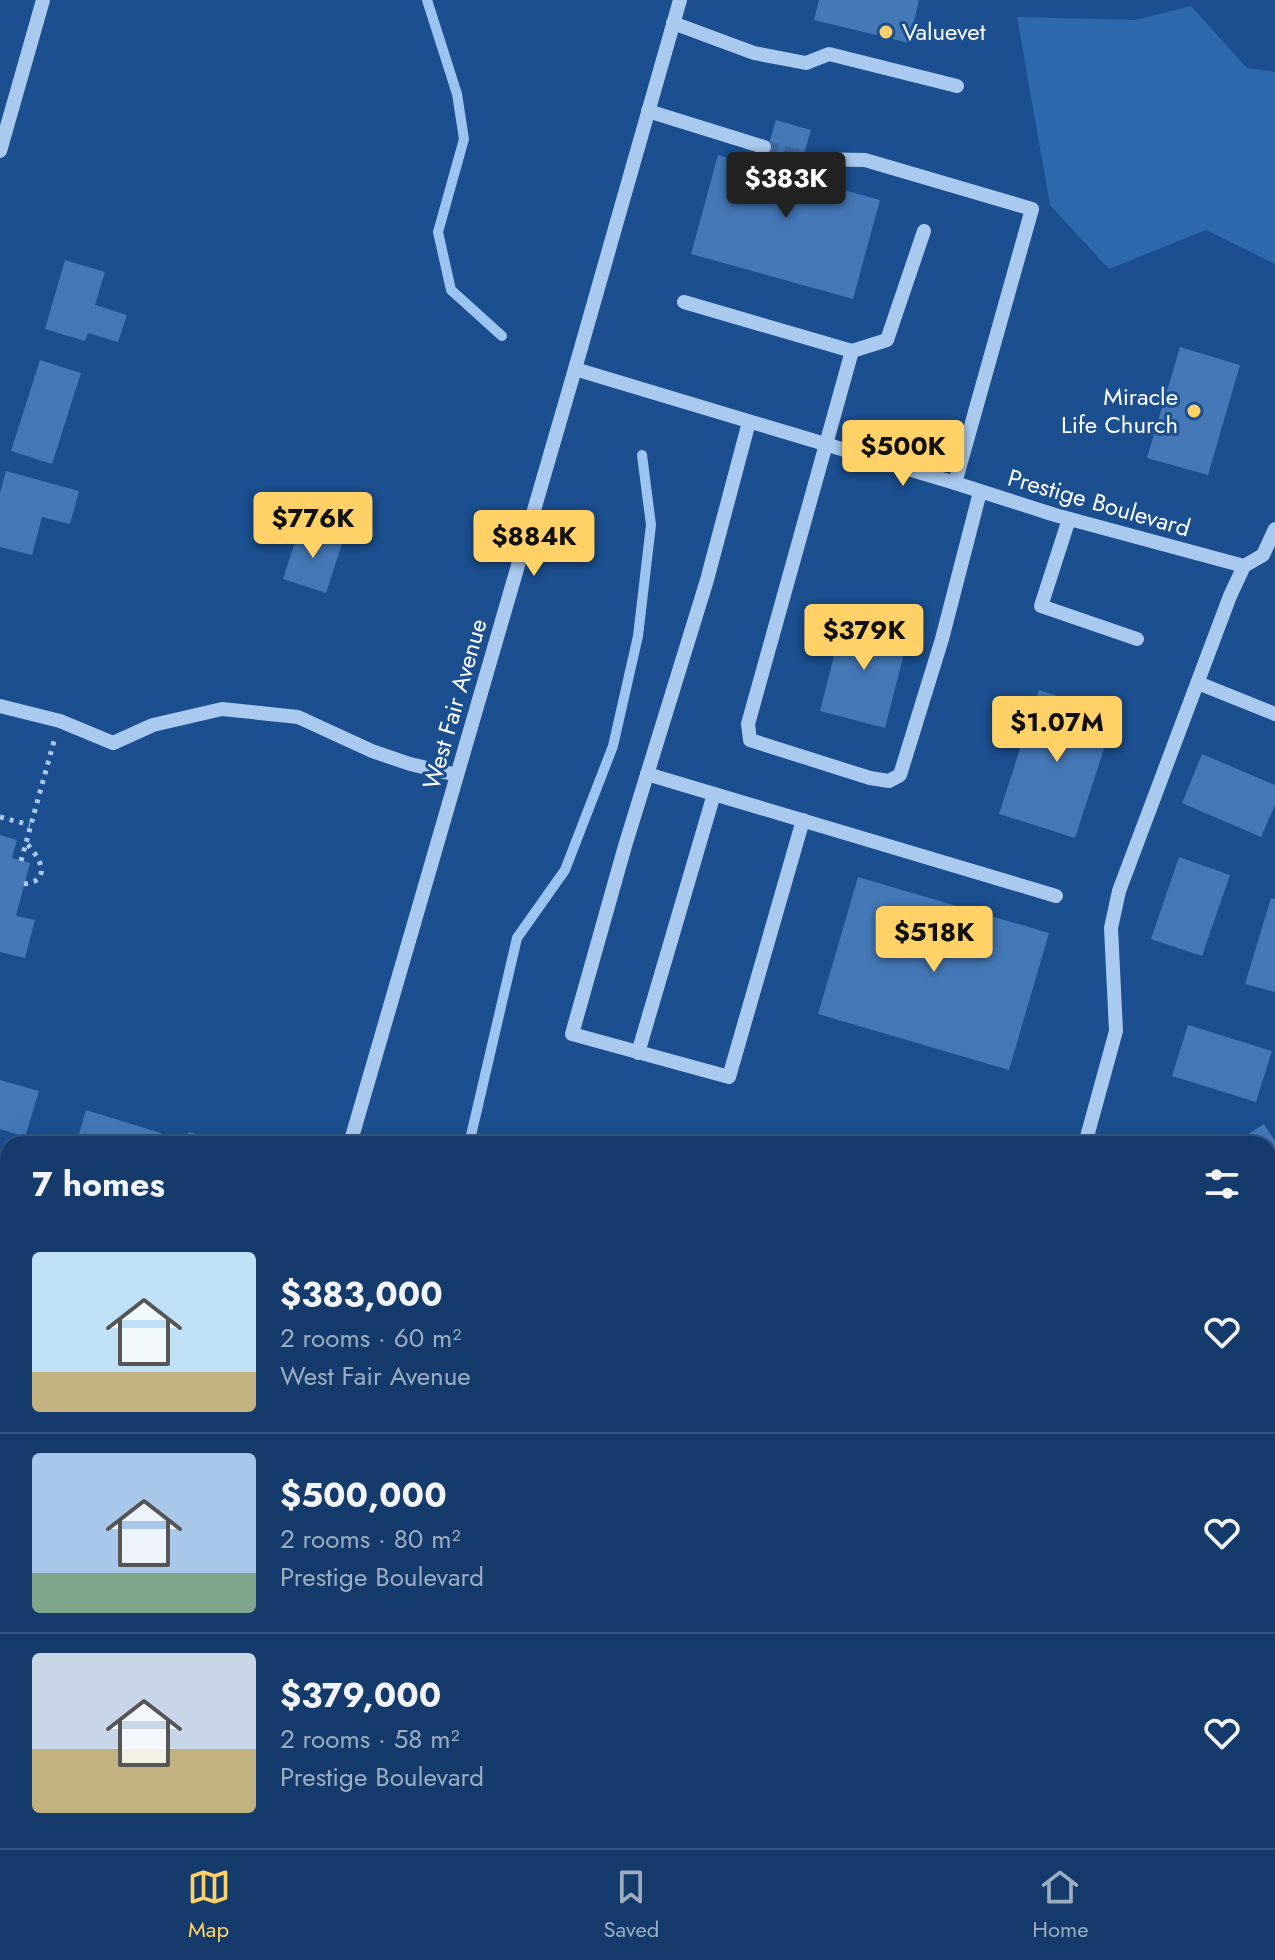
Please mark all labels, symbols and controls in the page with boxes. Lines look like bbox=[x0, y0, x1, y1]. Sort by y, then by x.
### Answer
place label: Valuevet bbox=[902, 14, 986, 49]
marker: Valuevet bbox=[877, 23, 895, 41]
pin: $383K bbox=[730, 152, 842, 220]
text: $383K bbox=[745, 159, 827, 197]
place label: Miracle Life Church bbox=[1061, 379, 1178, 442]
marker: Miracle Life Church bbox=[1185, 402, 1203, 420]
pin: $500K bbox=[847, 420, 959, 488]
text: $500K bbox=[860, 427, 946, 465]
street label: Prestige Boulevard bbox=[1004, 460, 1195, 545]
pin: $776K bbox=[257, 492, 369, 560]
text: $776K bbox=[271, 499, 355, 537]
pin: $884K bbox=[478, 510, 590, 578]
text: $884K bbox=[491, 517, 577, 555]
pin: $379K bbox=[808, 604, 920, 672]
text: $379K bbox=[822, 611, 906, 649]
street label: West Fair Avenue bbox=[413, 614, 496, 793]
pin: $1.07M bbox=[992, 696, 1122, 764]
text: $1.07M bbox=[1010, 703, 1104, 741]
pin: $518K bbox=[878, 906, 990, 974]
text: $518K bbox=[894, 913, 974, 951]
text: 7 homes bbox=[32, 1160, 165, 1209]
icon: filters bbox=[1200, 1162, 1244, 1206]
text: $383,000 bbox=[280, 1270, 443, 1319]
icon: home bbox=[96, 1284, 192, 1380]
icon: heart bbox=[1200, 1310, 1244, 1354]
text: 2 rooms · 60 m² bbox=[280, 1319, 461, 1357]
text: West Fair Avenue bbox=[280, 1357, 471, 1395]
text: $500,000 bbox=[280, 1471, 447, 1520]
icon: home bbox=[96, 1485, 192, 1581]
icon: heart bbox=[1200, 1511, 1244, 1555]
text: 2 rooms · 80 m² bbox=[280, 1520, 461, 1558]
text: Prestige Boulevard bbox=[280, 1558, 484, 1596]
text: $379,000 bbox=[280, 1671, 441, 1720]
icon: home bbox=[96, 1685, 192, 1781]
icon: heart bbox=[1200, 1711, 1244, 1755]
text: 2 rooms · 58 m² bbox=[280, 1720, 460, 1758]
text: Prestige Boulevard bbox=[280, 1758, 484, 1796]
tab: Map bbox=[187, 1865, 231, 1945]
tab: Saved bbox=[604, 1865, 659, 1945]
tab: Home bbox=[1032, 1865, 1088, 1945]

